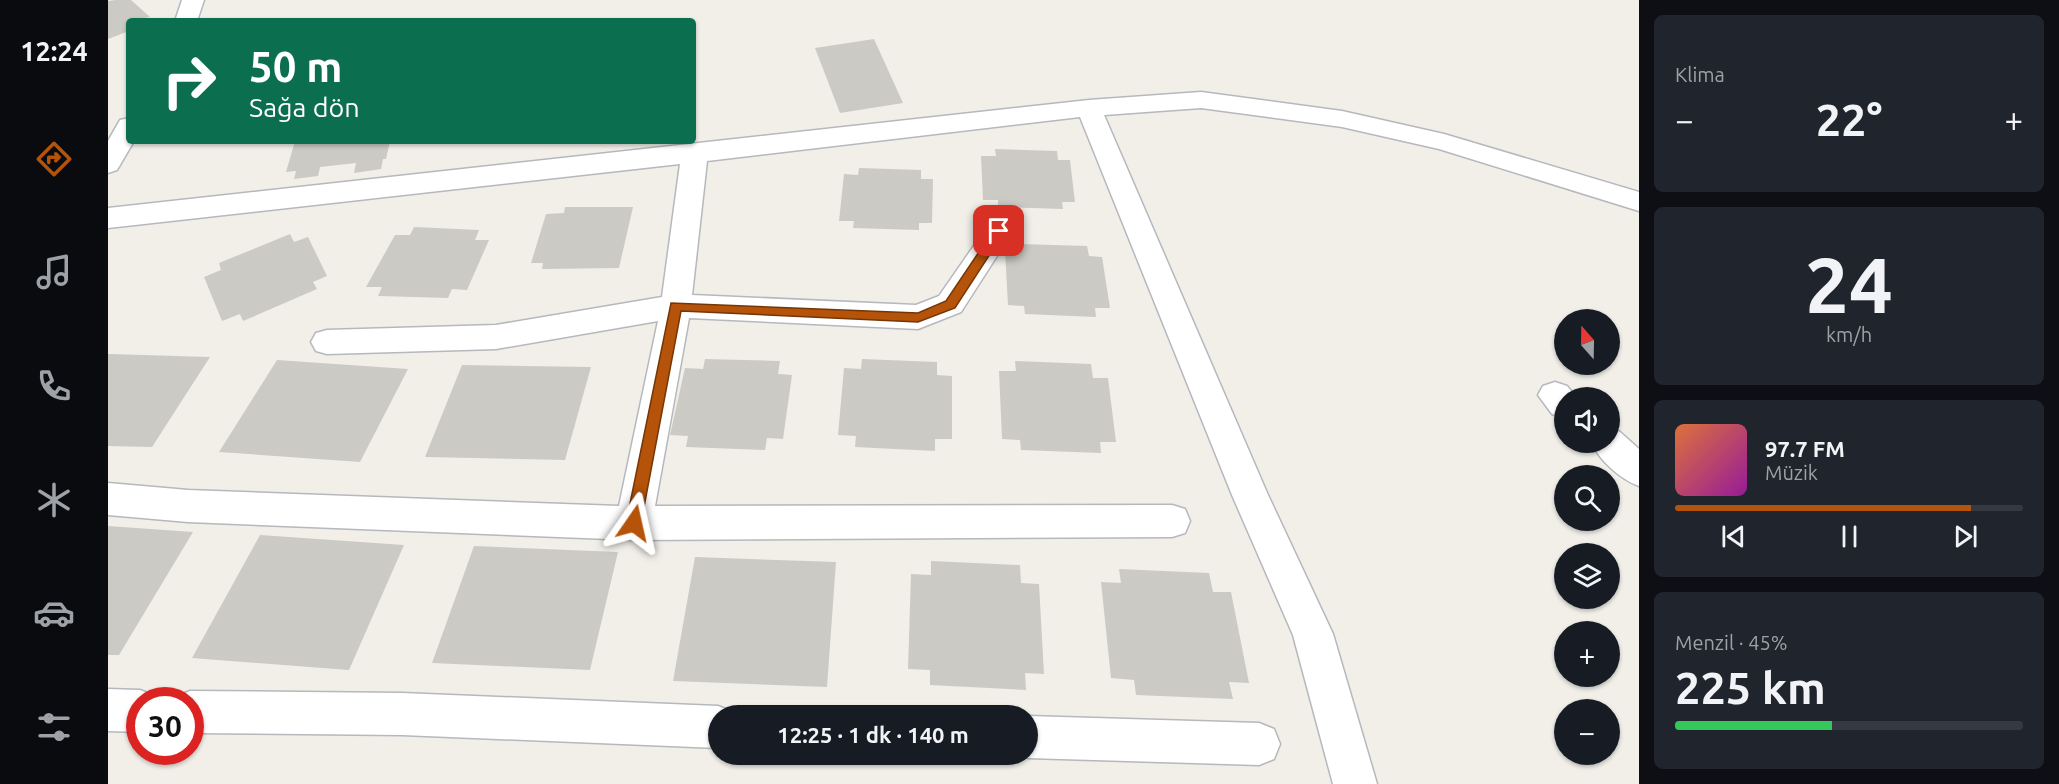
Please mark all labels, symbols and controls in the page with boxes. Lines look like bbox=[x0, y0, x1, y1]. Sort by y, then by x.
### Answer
text: 12:24 bbox=[20, 36, 88, 66]
icon: right bbox=[150, 42, 228, 120]
text: 50 m bbox=[249, 43, 343, 90]
text: Klima bbox=[1675, 63, 1725, 86]
text: Sağa dön bbox=[249, 92, 360, 122]
text: 22° bbox=[1816, 94, 1882, 145]
text: − bbox=[1675, 101, 1694, 138]
text: + bbox=[2004, 101, 2023, 138]
icon: directions bbox=[33, 138, 75, 180]
pin bbox=[973, 205, 1024, 256]
icon: arrive bbox=[982, 214, 1015, 247]
text: 24 bbox=[1805, 240, 1893, 328]
icon: music bbox=[33, 251, 75, 293]
north arrow bbox=[1554, 309, 1620, 375]
map controls bbox=[1554, 309, 1620, 765]
text: km/h bbox=[1826, 323, 1872, 346]
icon: phone bbox=[33, 365, 75, 407]
button: sound bbox=[1554, 387, 1620, 453]
text: 97.7 FM bbox=[1765, 436, 1845, 461]
text: Müzik bbox=[1765, 461, 1818, 484]
button: search bbox=[1554, 465, 1620, 531]
icon: climate bbox=[33, 479, 75, 521]
position arrow bbox=[602, 491, 666, 555]
icon: previous bbox=[1717, 520, 1750, 553]
icon: pause bbox=[1833, 520, 1866, 553]
icon: next bbox=[1949, 520, 1982, 553]
button: layers bbox=[1554, 543, 1620, 609]
icon: car bbox=[33, 592, 75, 634]
button: + bbox=[1554, 621, 1620, 687]
text: Menzil · 45% bbox=[1675, 631, 1788, 654]
text: 225 km bbox=[1675, 662, 1826, 713]
speed limit sign: 30 bbox=[126, 687, 204, 765]
button: − bbox=[1554, 699, 1620, 765]
icon: filters bbox=[33, 706, 75, 748]
text: 12:25 · 1 dk · 140 m bbox=[777, 722, 969, 747]

